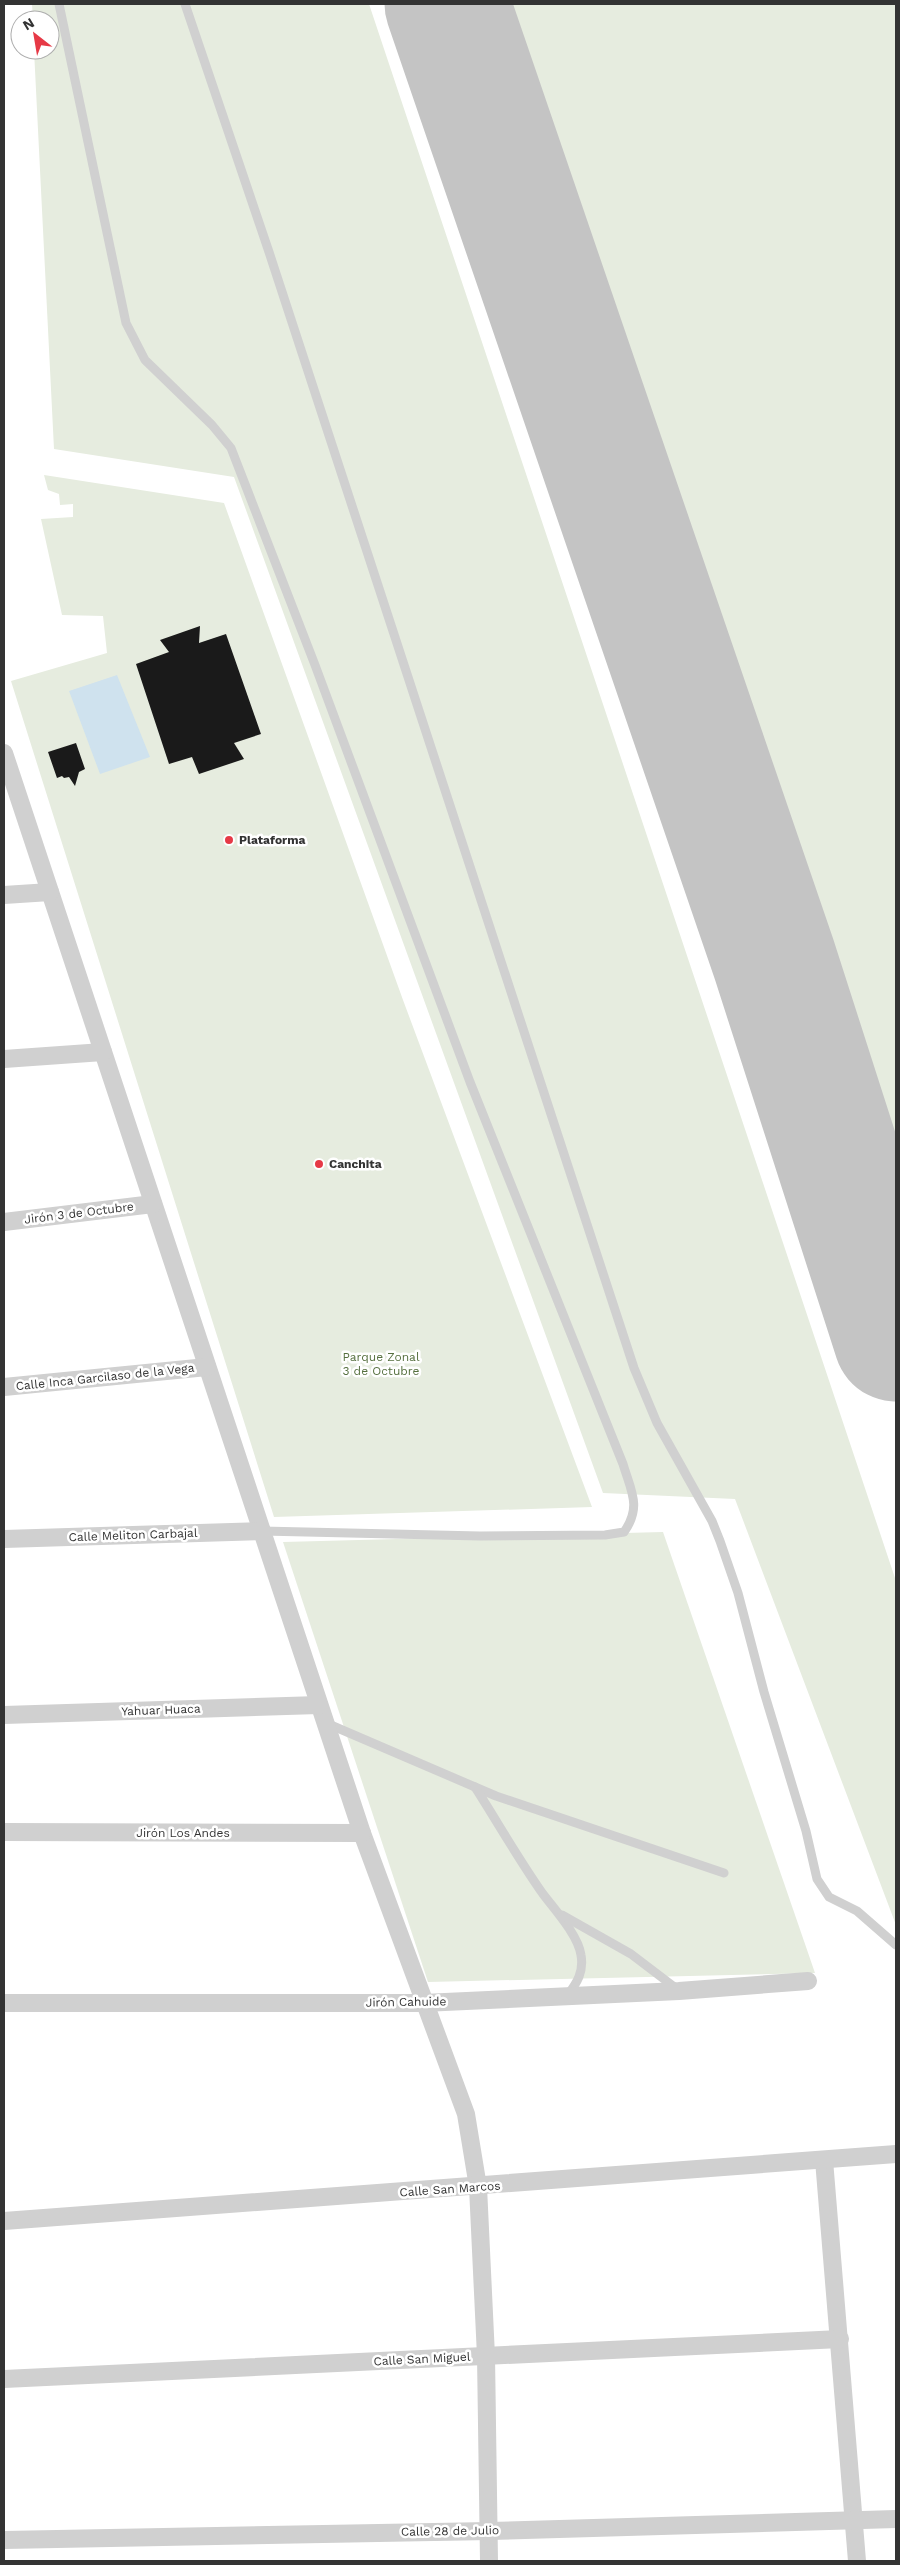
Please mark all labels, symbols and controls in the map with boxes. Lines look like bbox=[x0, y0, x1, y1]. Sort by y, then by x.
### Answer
north arrow bbox=[10, 10, 60, 60]
text: N bbox=[20, 14, 37, 33]
place label: Plataforma bbox=[239, 833, 306, 847]
marker: Plataforma bbox=[223, 834, 235, 846]
place label: Canchita bbox=[329, 1157, 382, 1171]
marker: Canchita bbox=[313, 1158, 325, 1170]
street label: Jirón 3 de Octubre bbox=[23, 1199, 135, 1227]
park label: Parque Zonal 3 de Octubre bbox=[342, 1350, 420, 1378]
street label: Calle Inca Garcilaso de la Vega bbox=[15, 1361, 195, 1393]
street label: Calle Meliton Carbajal bbox=[68, 1526, 198, 1544]
street label: Yahuar Huaca bbox=[121, 1702, 201, 1718]
street label: Jirón Los Andes bbox=[136, 1826, 230, 1840]
street label: Jirón Cahuide bbox=[365, 1994, 447, 2010]
street label: Calle San Marcos bbox=[399, 2178, 501, 2200]
street label: Calle San Miguel bbox=[373, 2349, 471, 2369]
street label: Calle 28 de Julio bbox=[401, 2523, 499, 2539]

